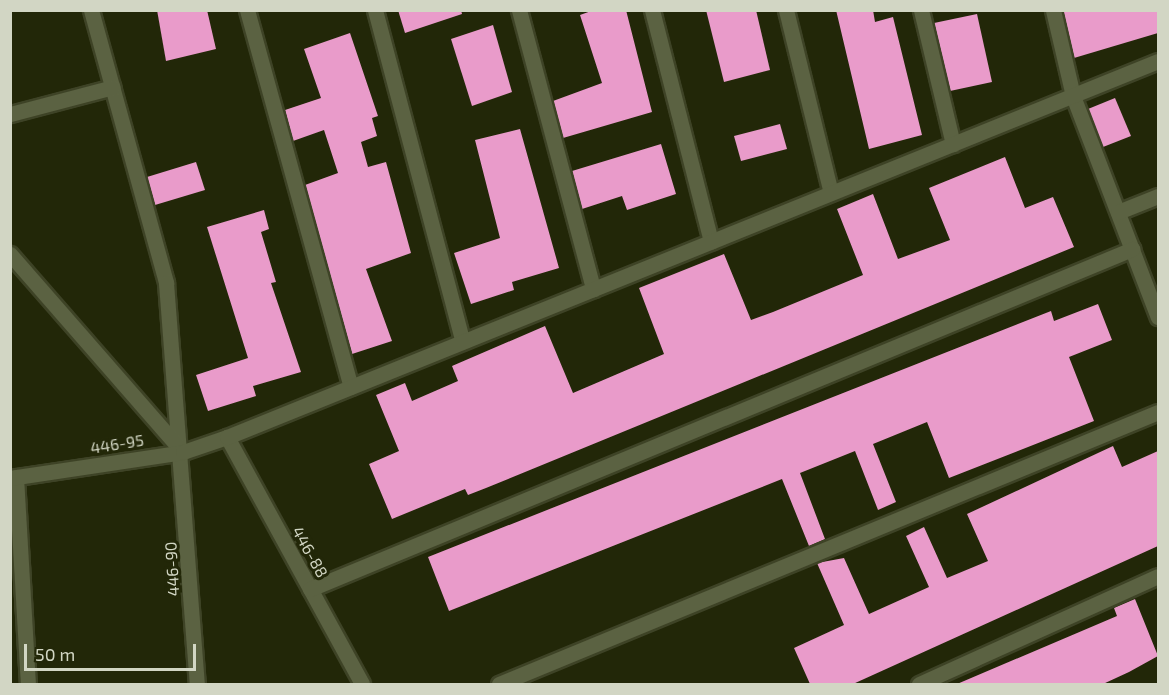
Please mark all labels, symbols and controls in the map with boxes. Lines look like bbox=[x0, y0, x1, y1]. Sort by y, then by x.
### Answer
street label: 446-95 bbox=[89, 430, 145, 458]
street label: 446-88 bbox=[288, 523, 332, 581]
street label: 446-90 bbox=[161, 541, 183, 597]
scale bar bbox=[27, 632, 200, 670]
text: 50 m bbox=[35, 643, 75, 665]

